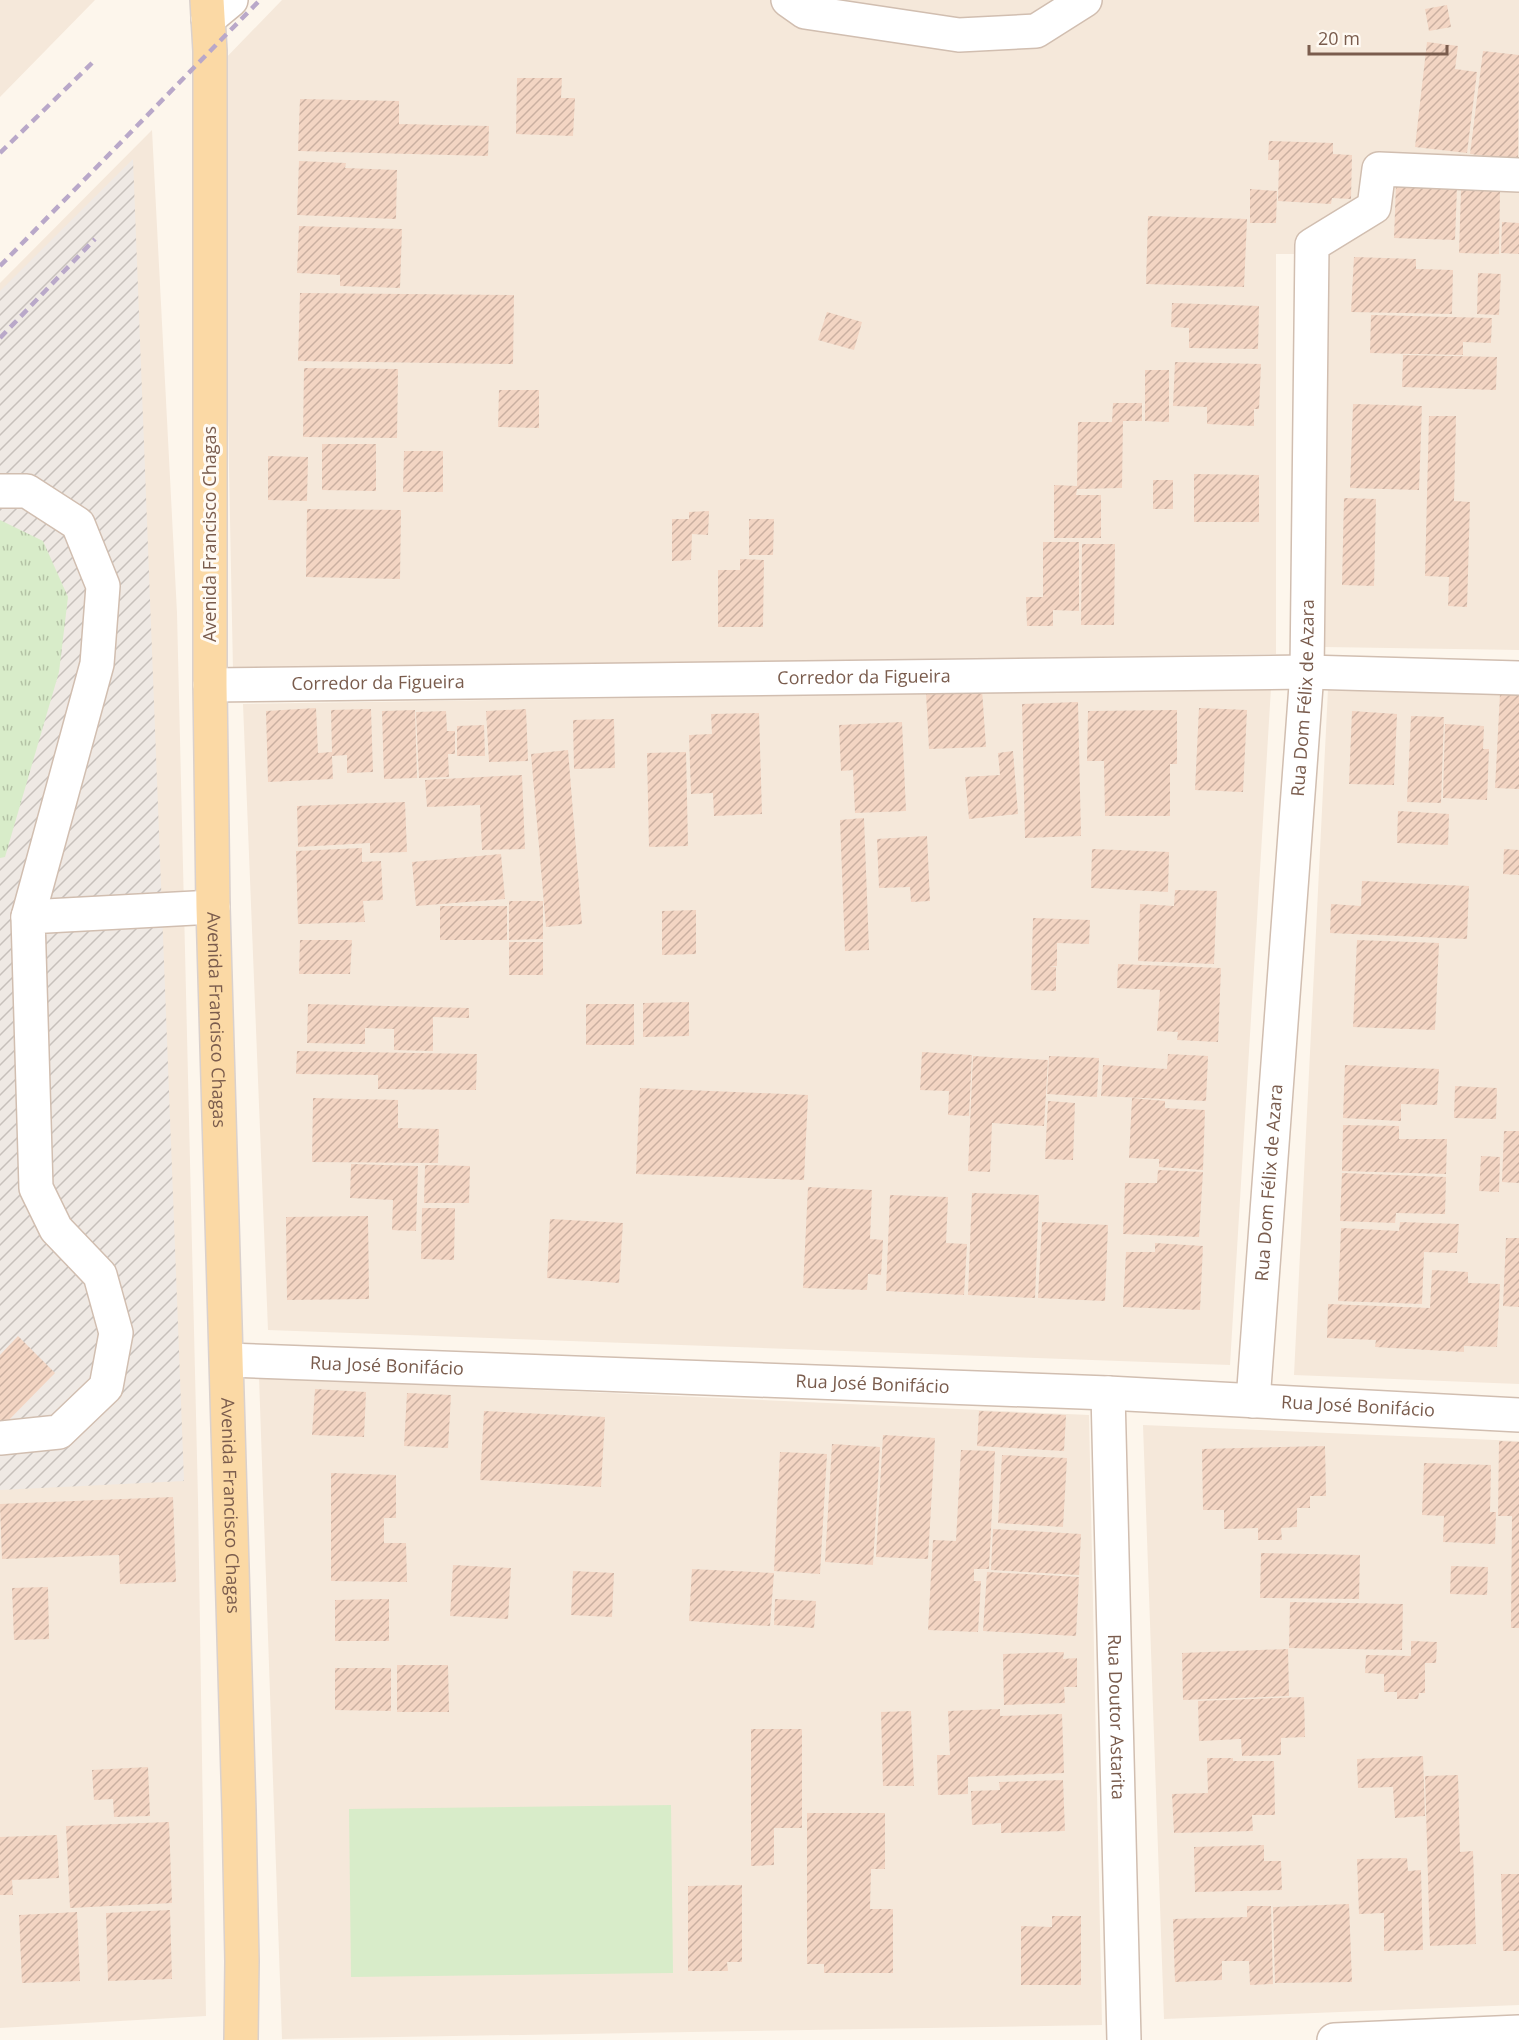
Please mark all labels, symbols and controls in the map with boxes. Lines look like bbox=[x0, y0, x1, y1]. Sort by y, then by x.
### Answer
scale bar bbox=[1309, 18, 1447, 56]
text: 20 m bbox=[1318, 26, 1360, 50]
street label: Avenida Francisco Chagas bbox=[197, 426, 221, 642]
street label: Rua Dom Félix de Azara bbox=[1285, 599, 1319, 797]
street label: Corredor da Figueira bbox=[777, 663, 951, 689]
street label: Corredor da Figueira bbox=[291, 669, 465, 695]
street label: Avenida Francisco Chagas bbox=[202, 911, 232, 1128]
street label: Rua Dom Félix de Azara bbox=[1249, 1083, 1287, 1282]
street label: Rua José Bonifácio bbox=[310, 1350, 464, 1380]
street label: Rua José Bonifácio bbox=[795, 1368, 950, 1398]
street label: Rua José Bonifácio bbox=[1281, 1389, 1436, 1421]
street label: Avenida Francisco Chagas bbox=[216, 1397, 246, 1614]
street label: Rua Doutor Astarita bbox=[1103, 1634, 1131, 1800]

